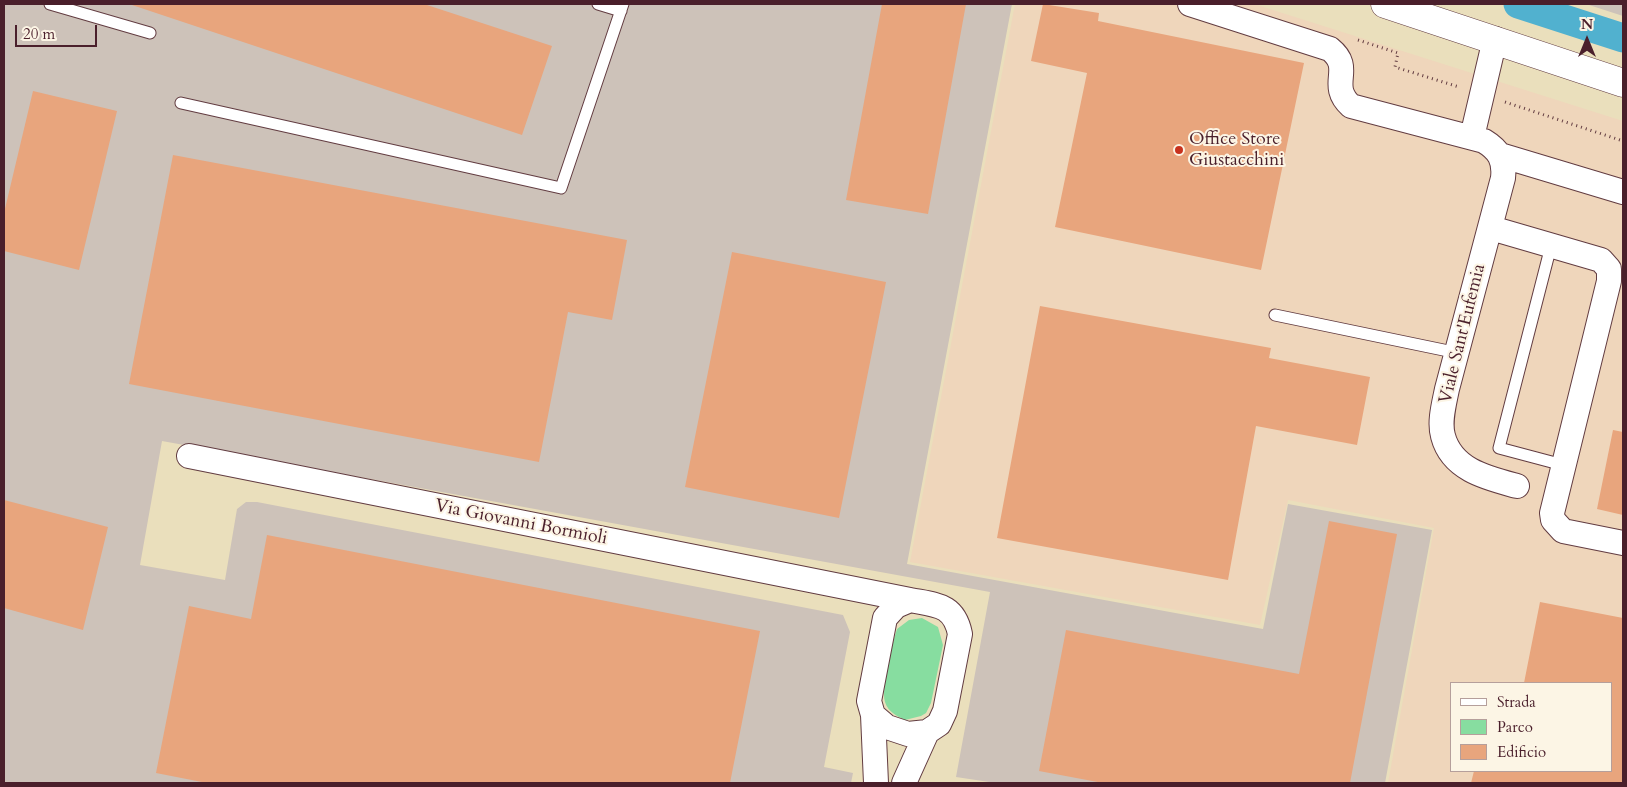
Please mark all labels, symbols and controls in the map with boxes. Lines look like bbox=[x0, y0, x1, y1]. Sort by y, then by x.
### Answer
scale bar bbox=[18, 15, 100, 47]
north arrow bbox=[1562, 15, 1612, 65]
text: N bbox=[1581, 15, 1593, 34]
text: 20 m bbox=[23, 24, 55, 44]
place label: Office Store Giustacchini bbox=[1189, 129, 1284, 172]
marker: Office Store Giustacchini bbox=[1173, 144, 1185, 156]
street label: Viale Sant'Eufemia bbox=[1435, 262, 1491, 406]
street label: Via Giovanni Bormioli bbox=[433, 496, 609, 550]
legend bbox=[1450, 682, 1612, 772]
text: Strada bbox=[1497, 692, 1536, 712]
text: Parco bbox=[1497, 717, 1533, 737]
text: Edificio bbox=[1497, 742, 1546, 762]

